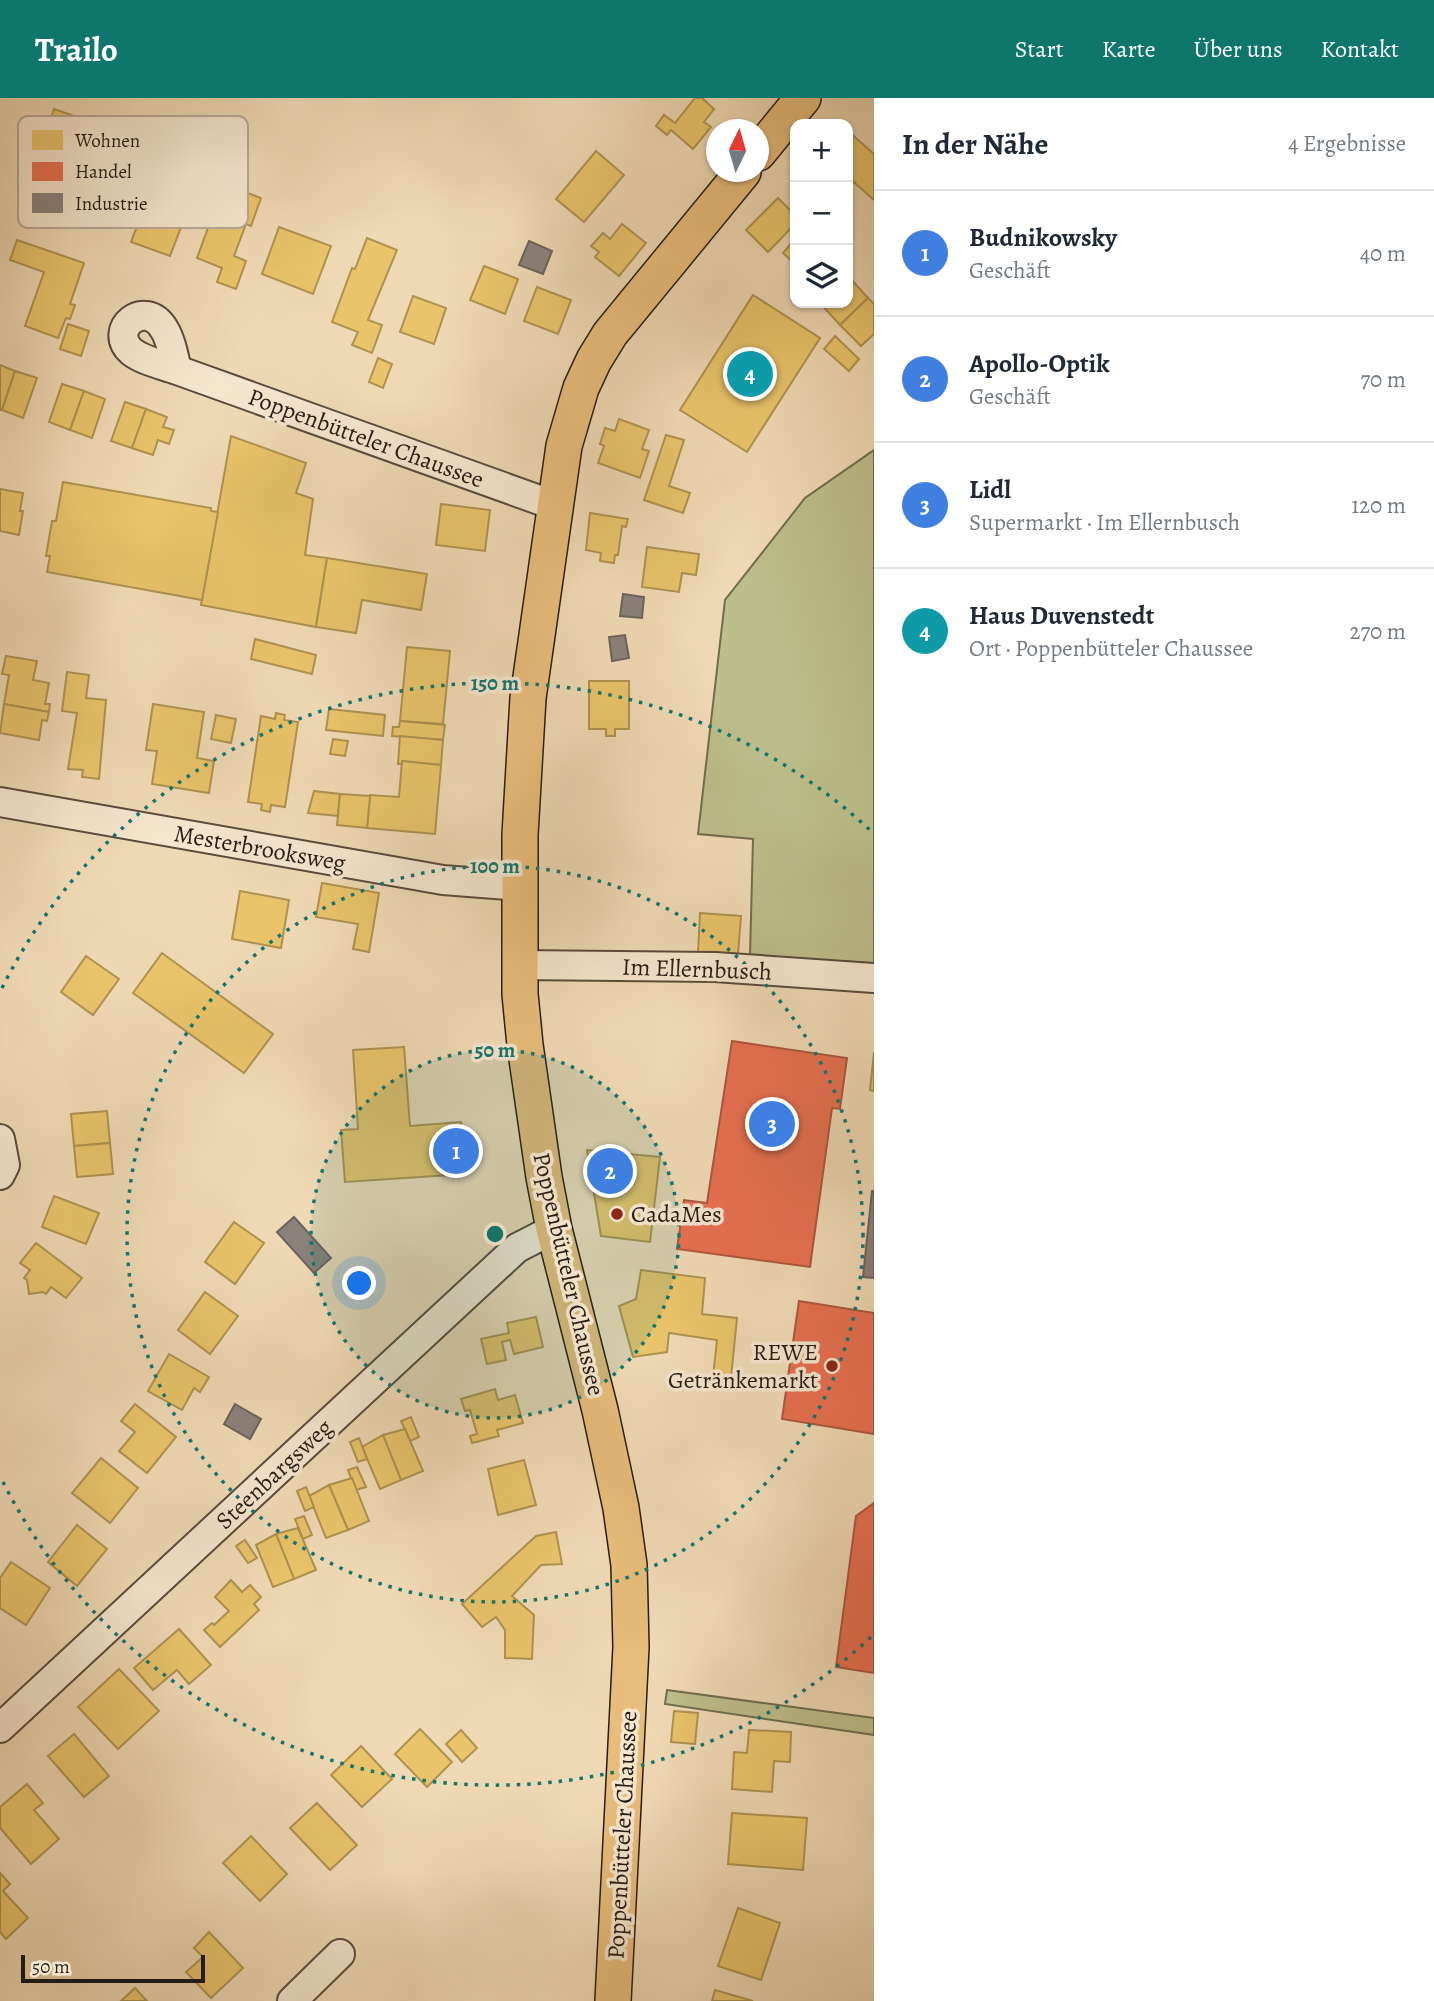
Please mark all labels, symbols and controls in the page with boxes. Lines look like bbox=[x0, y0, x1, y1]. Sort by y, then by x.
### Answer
text: Trailo bbox=[35, 27, 118, 72]
text: Start bbox=[1015, 33, 1064, 65]
text: Karte bbox=[1102, 33, 1156, 65]
text: Über uns bbox=[1194, 33, 1283, 65]
text: Kontakt bbox=[1321, 33, 1399, 65]
legend bbox=[18, 116, 248, 228]
north arrow bbox=[706, 119, 769, 182]
map controls bbox=[790, 119, 853, 308]
button: + bbox=[790, 119, 853, 182]
text: In der Nähe bbox=[902, 124, 1048, 164]
text: Wohnen bbox=[74, 128, 140, 154]
text: 4 Ergebnisse bbox=[1288, 128, 1406, 159]
text: Handel bbox=[75, 159, 132, 185]
button: − bbox=[790, 182, 853, 245]
text: Industrie bbox=[75, 191, 148, 217]
text: Budnikowsky bbox=[969, 220, 1117, 255]
text: 1 bbox=[921, 238, 929, 269]
text: 40 m bbox=[1360, 238, 1406, 269]
button: layers bbox=[790, 245, 853, 308]
text: Geschäft bbox=[969, 255, 1051, 286]
text: Apollo-Optik bbox=[969, 346, 1110, 381]
pin: 4 bbox=[727, 348, 773, 400]
text: 2 bbox=[919, 364, 931, 395]
text: 70 m bbox=[1360, 364, 1406, 395]
street label: Poppenbütteler Chaussee bbox=[244, 380, 488, 496]
text: Geschäft bbox=[969, 381, 1051, 412]
text: Lidl bbox=[969, 472, 1011, 507]
text: 3 bbox=[920, 490, 930, 521]
text: 120 m bbox=[1351, 490, 1406, 521]
text: Supermarkt · Im Ellernbusch bbox=[969, 507, 1240, 538]
text: Haus Duvenstedt bbox=[969, 598, 1154, 633]
text: 4 bbox=[920, 616, 930, 647]
text: 270 m bbox=[1349, 616, 1406, 647]
text: Ort · Poppenbütteler Chaussee bbox=[969, 633, 1253, 664]
text: 150 m bbox=[471, 669, 520, 697]
street label: Mesterbrooksweg bbox=[172, 817, 348, 879]
text: 100 m bbox=[470, 852, 520, 880]
street label: Im Ellernbusch bbox=[622, 950, 773, 988]
text: 50 m bbox=[475, 1036, 516, 1064]
pin: 3 bbox=[749, 1098, 795, 1150]
pin: 1 bbox=[433, 1125, 479, 1177]
pin: 2 bbox=[587, 1145, 633, 1197]
street label: Poppenbütteler Chaussee bbox=[525, 1149, 613, 1399]
place label: CadaMes bbox=[631, 1198, 722, 1230]
marker: CadaMes bbox=[609, 1206, 625, 1222]
centre of rings bbox=[483, 1222, 507, 1246]
your location bbox=[342, 1266, 376, 1300]
place label: REWE Getränkemarkt bbox=[668, 1336, 818, 1396]
marker: REWE Getränkemarkt bbox=[824, 1358, 840, 1374]
street label: Steenbargsweg bbox=[209, 1412, 339, 1536]
street label: Poppenbütteler Chaussee bbox=[600, 1710, 644, 1960]
scale bar bbox=[21, 1952, 205, 1984]
text: 50 m bbox=[32, 1954, 70, 1980]

